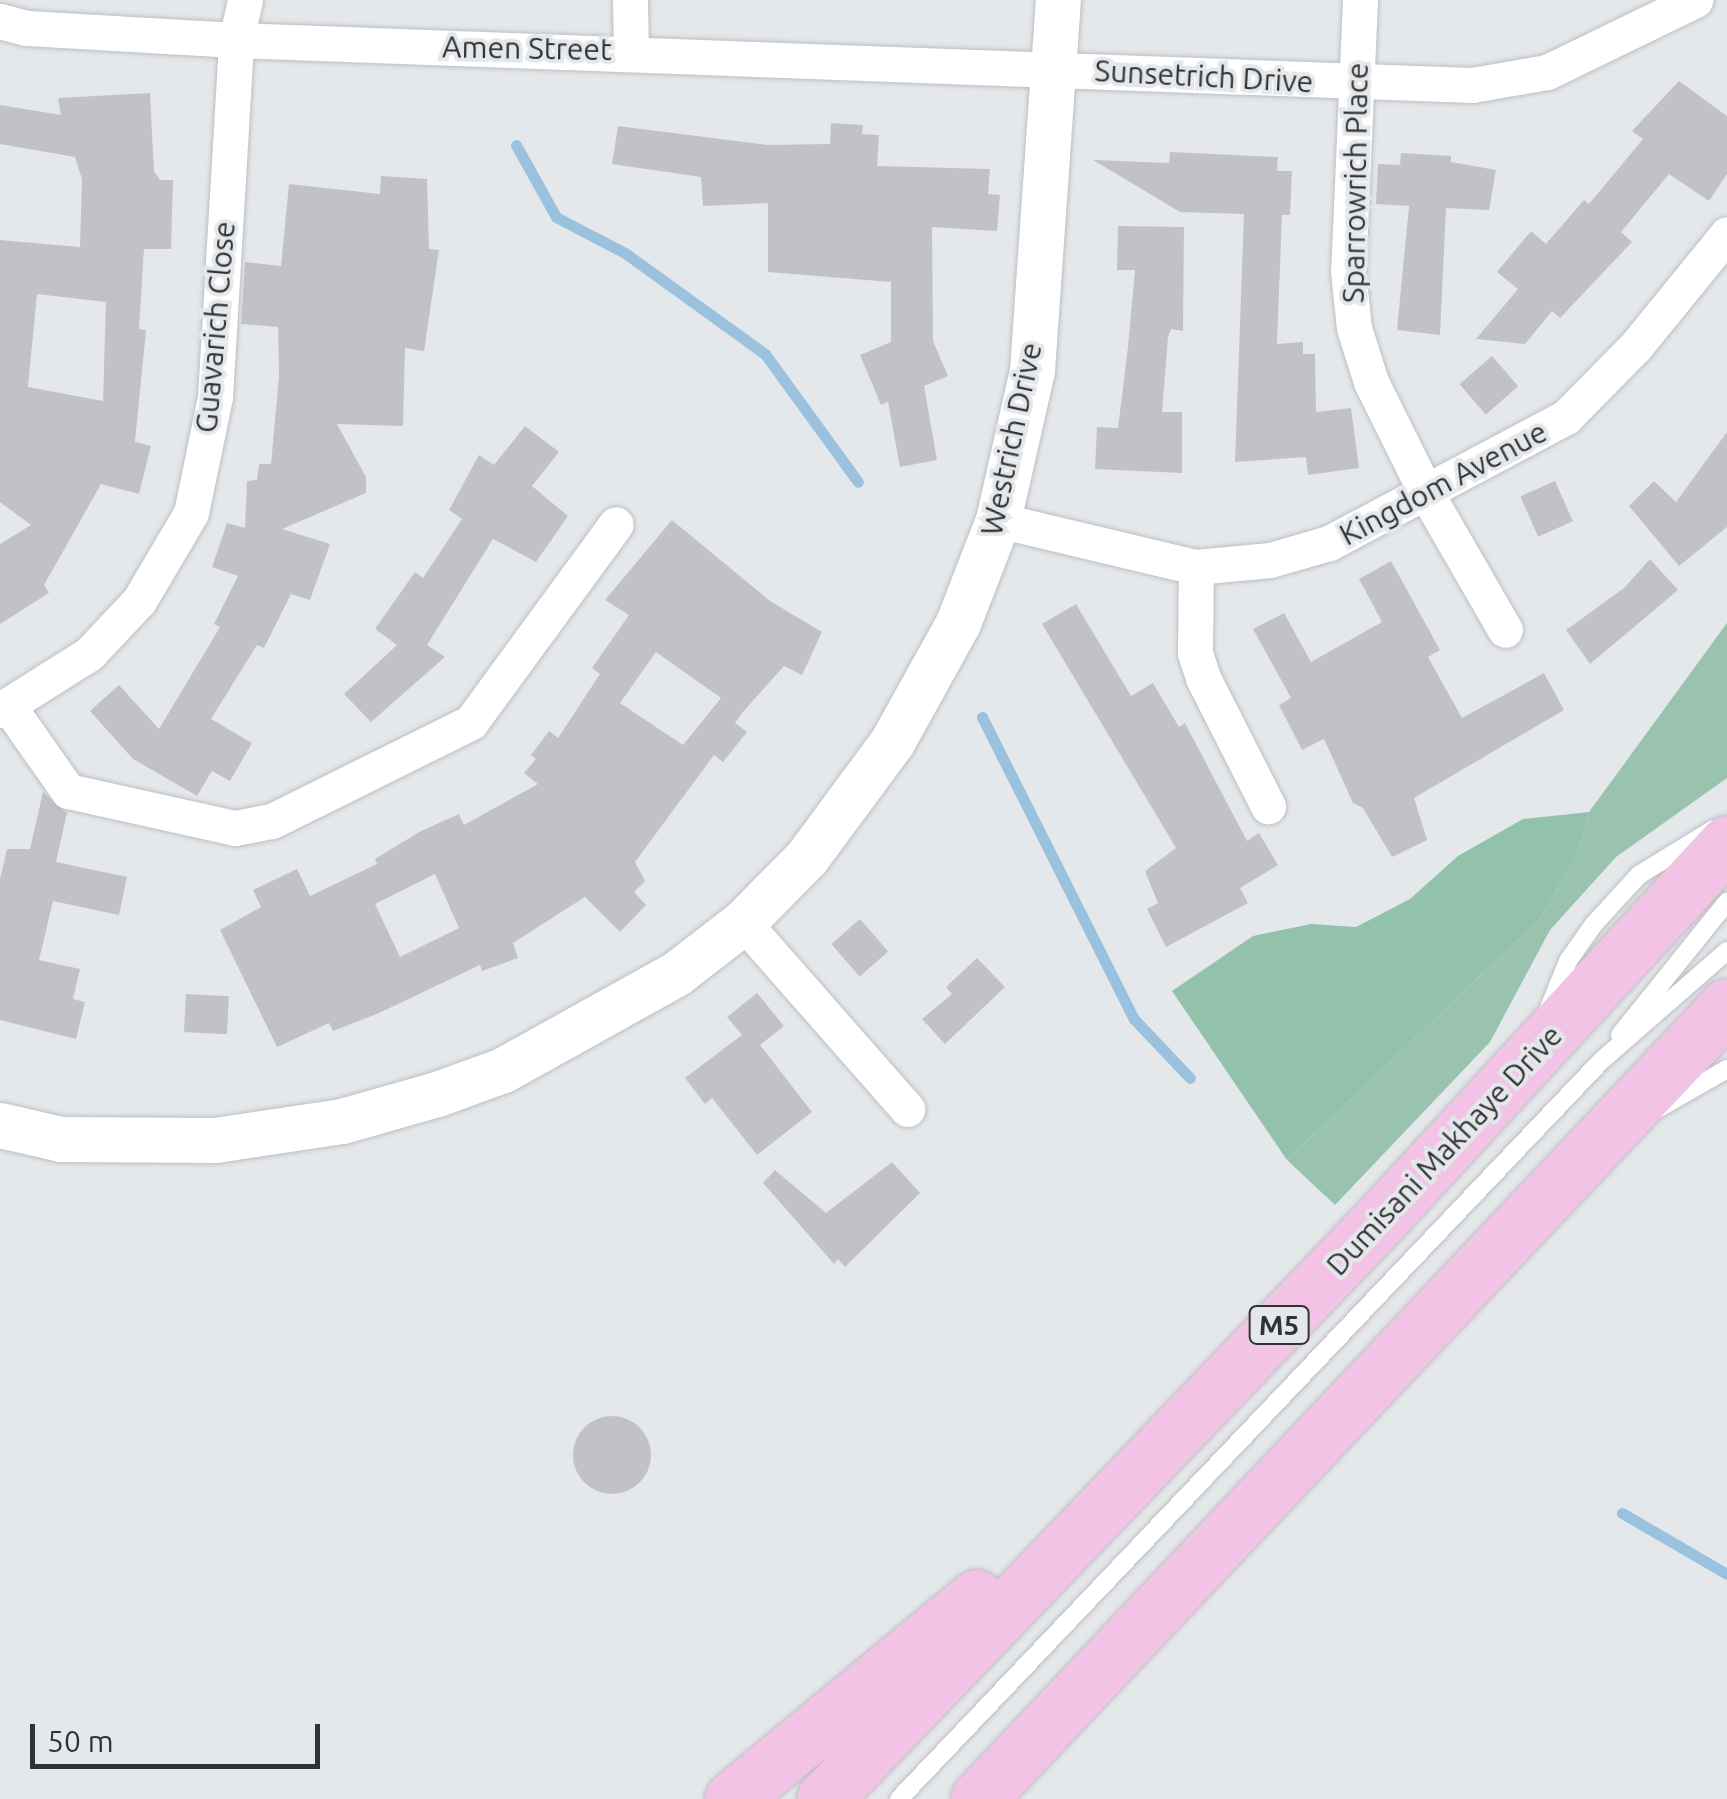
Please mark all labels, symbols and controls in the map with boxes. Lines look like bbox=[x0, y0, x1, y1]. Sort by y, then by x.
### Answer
street label: Amen Street bbox=[442, 29, 612, 67]
street label: Sunsetrich Drive bbox=[1094, 52, 1314, 100]
street label: Sparrowrich Place bbox=[1335, 62, 1375, 304]
street label: Guavarich Close bbox=[188, 220, 242, 434]
street label: Westrich Drive bbox=[973, 339, 1049, 539]
street label: Kingdom Avenue bbox=[1333, 413, 1553, 553]
street label: Dumisani Makhaye Drive bbox=[1319, 1017, 1569, 1283]
road number: M5 bbox=[1246, 1302, 1312, 1348]
scale bar bbox=[35, 1704, 325, 1766]
text: 50 m bbox=[47, 1724, 114, 1758]

